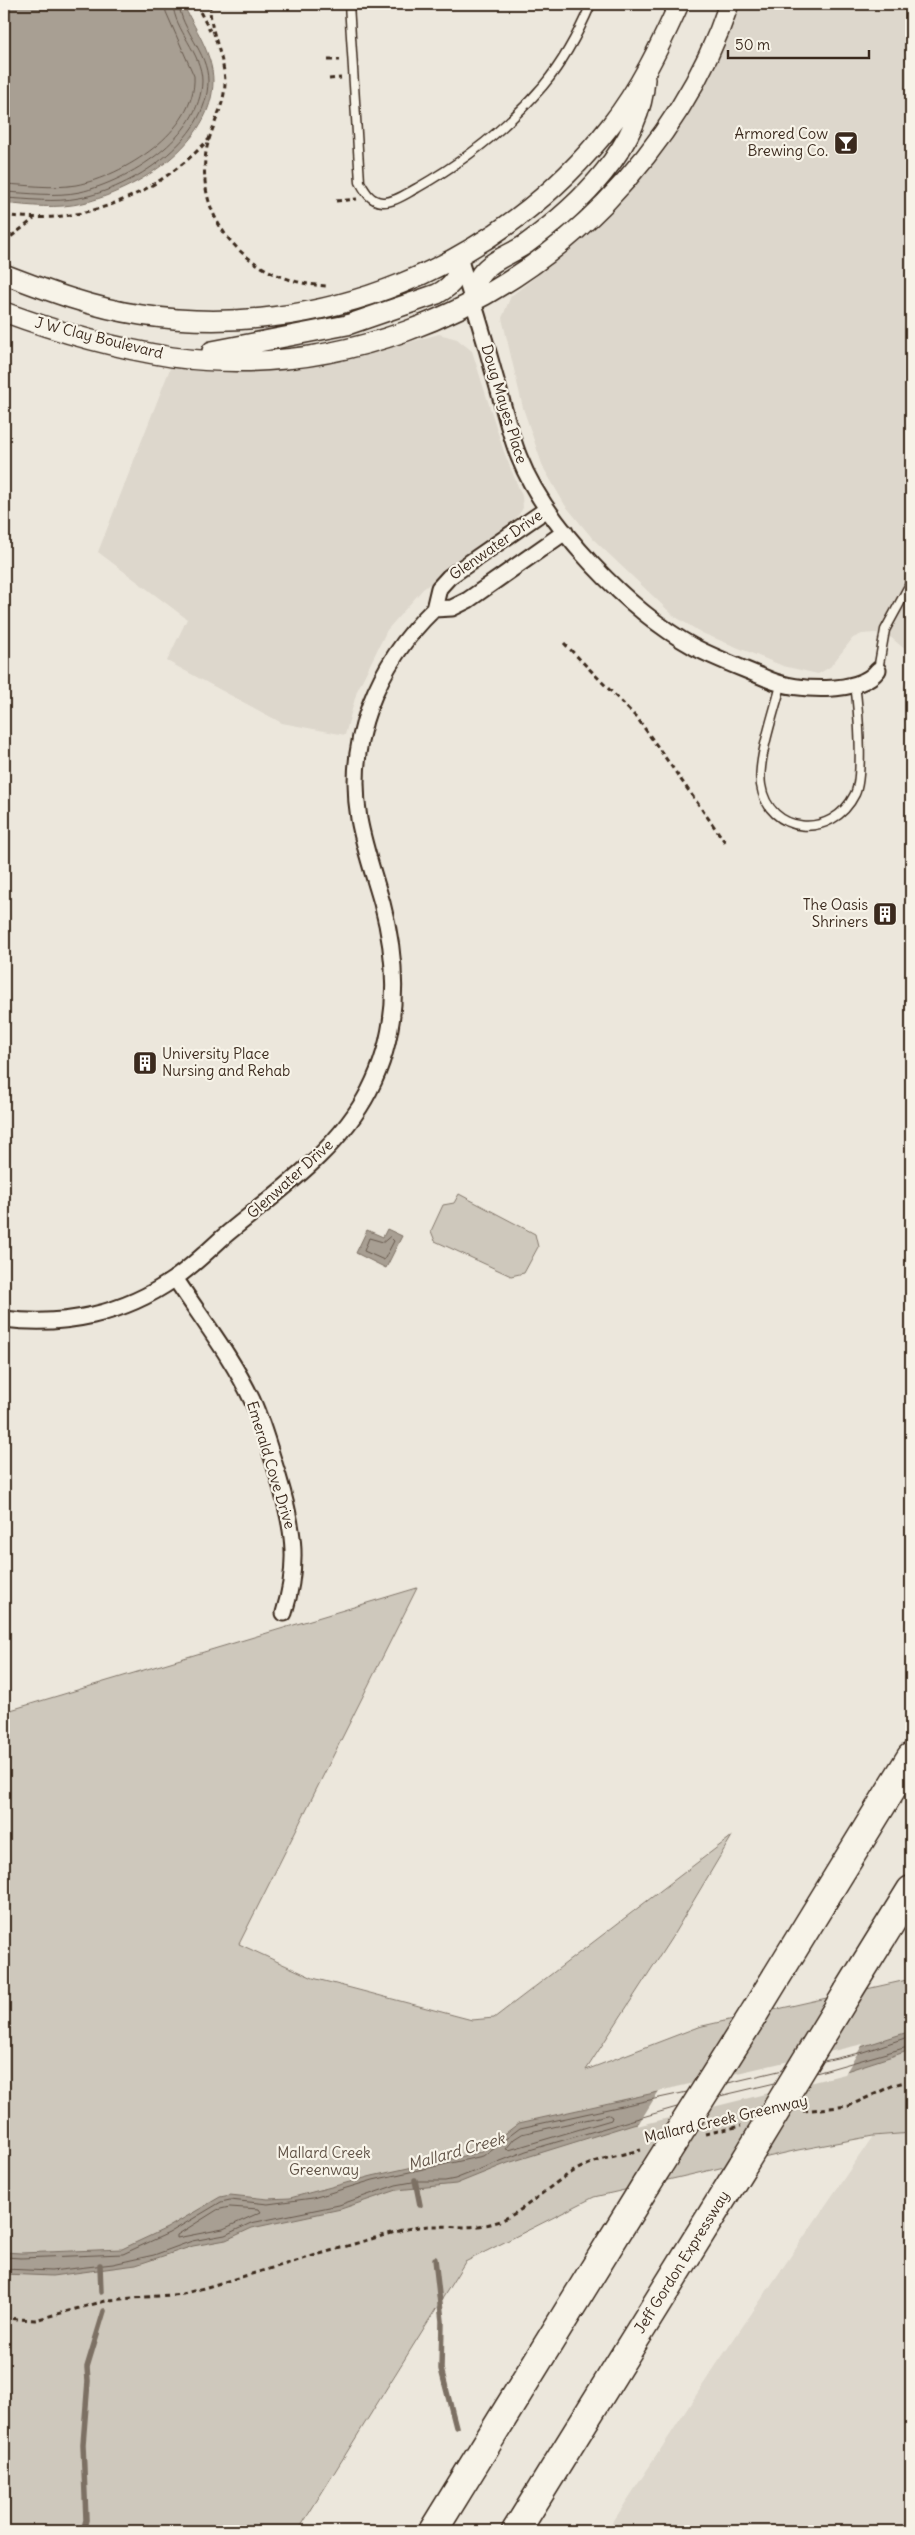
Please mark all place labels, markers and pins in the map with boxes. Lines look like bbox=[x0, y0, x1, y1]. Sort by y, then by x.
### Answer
place label: Armored Cow Brewing Co. bbox=[735, 124, 828, 160]
bar icon: Armored Cow Brewing Co. bbox=[833, 130, 859, 156]
place label: The Oasis Shriners bbox=[803, 895, 868, 931]
building icon: The Oasis Shriners bbox=[872, 901, 898, 927]
place label: University Place Nursing and Rehab bbox=[162, 1044, 290, 1080]
building icon: University Place Nursing and Rehab bbox=[132, 1050, 158, 1076]

